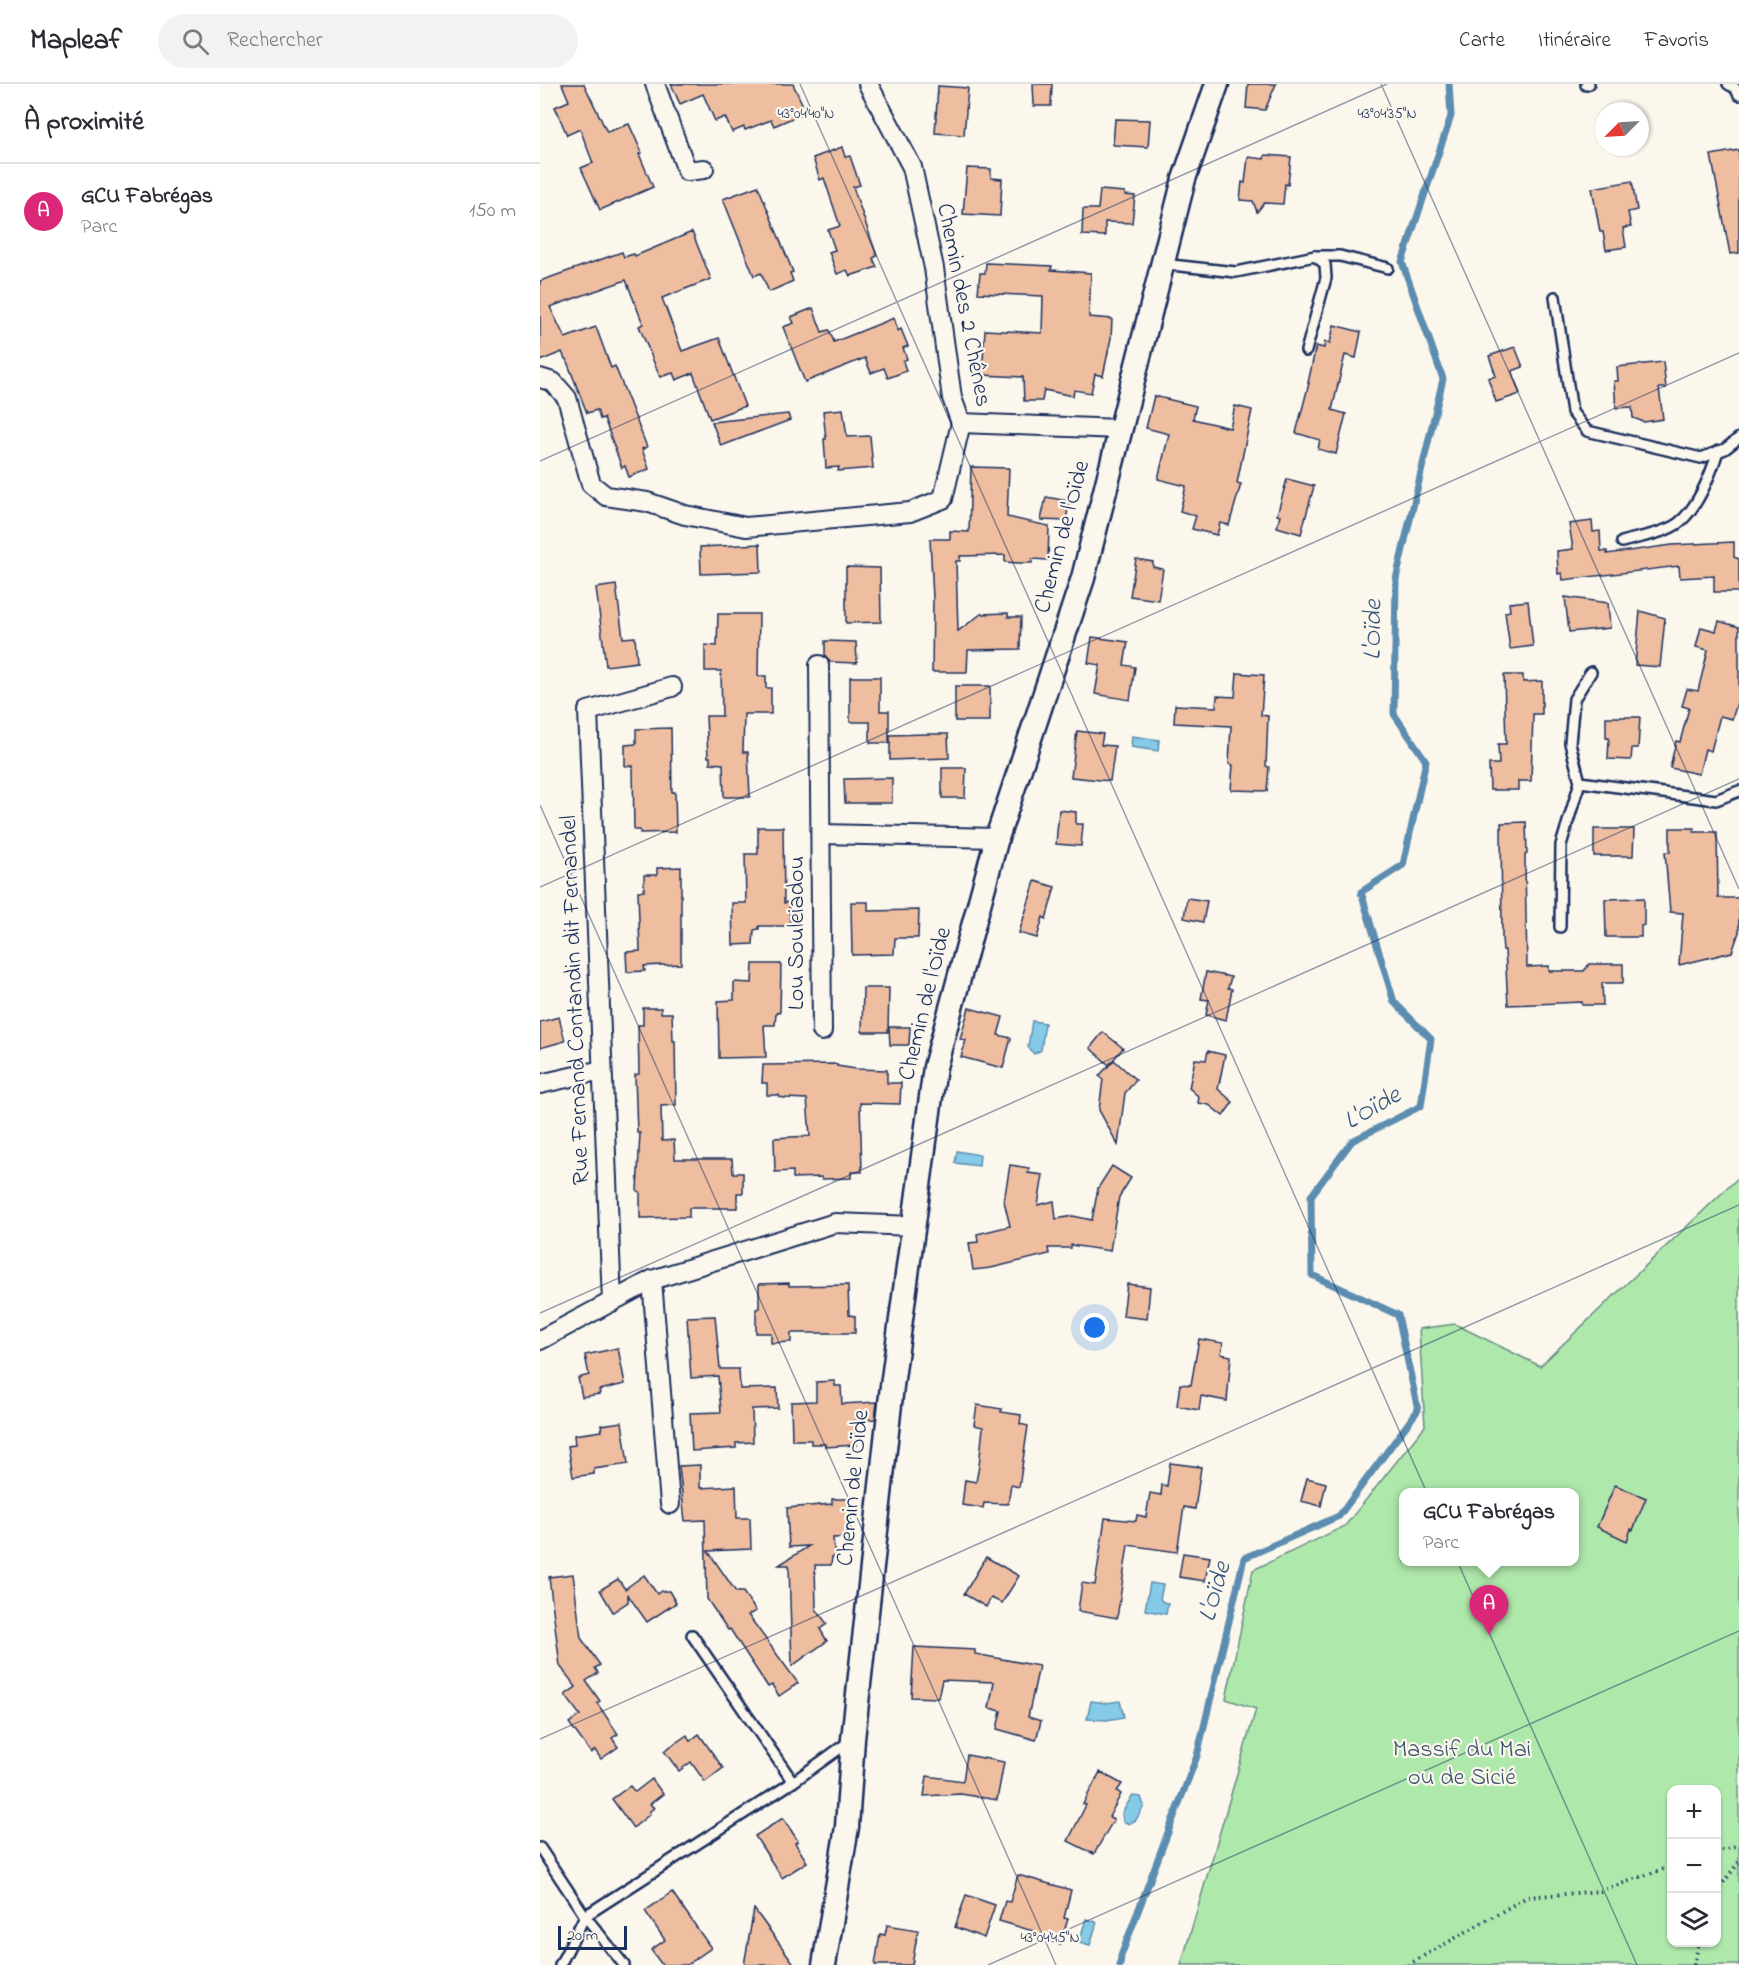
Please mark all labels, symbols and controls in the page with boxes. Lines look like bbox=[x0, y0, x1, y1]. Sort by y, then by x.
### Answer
search box bbox=[158, 14, 578, 68]
text: Mapleaf bbox=[30, 21, 122, 62]
icon: search bbox=[179, 25, 212, 58]
text: Rechercher bbox=[227, 25, 323, 57]
text: Carte bbox=[1459, 26, 1505, 56]
text: Itinéraire bbox=[1538, 26, 1611, 56]
text: Favoris bbox=[1644, 26, 1709, 56]
north arrow bbox=[1595, 102, 1649, 156]
text: 43°04'40"N bbox=[778, 103, 834, 125]
text: 43°04'35"N bbox=[1357, 103, 1417, 125]
text: À proximité bbox=[24, 104, 144, 142]
text: GCU Fabrégas bbox=[81, 181, 213, 213]
text: A bbox=[37, 197, 50, 226]
text: 150 m bbox=[469, 197, 516, 226]
street label: Chemin des 2 Chênes bbox=[926, 200, 1000, 410]
text: Parc bbox=[81, 213, 117, 242]
street label: Chemin de l'Oïde bbox=[1026, 456, 1100, 617]
water label: L'Oïde bbox=[1354, 598, 1394, 661]
street label: Rue Fernand Contandin dit Fernandel bbox=[552, 814, 600, 1186]
street label: Lou Souleiadou bbox=[780, 856, 815, 1010]
street label: Chemin de l'Oïde bbox=[890, 923, 962, 1085]
water label: L'Oïde bbox=[1337, 1077, 1410, 1141]
your location bbox=[1080, 1313, 1109, 1342]
street label: Chemin de l'Oïde bbox=[828, 1408, 880, 1568]
popup bbox=[1399, 1488, 1579, 1566]
text: GCU Fabrégas bbox=[1423, 1497, 1555, 1529]
text: Parc bbox=[1423, 1529, 1459, 1558]
water label: L'Oïde bbox=[1189, 1556, 1243, 1626]
pin: A bbox=[1470, 1586, 1508, 1635]
park label: Massif du Mai ou de Sicié bbox=[1393, 1733, 1531, 1796]
map controls bbox=[1667, 1785, 1721, 1947]
button: + bbox=[1667, 1785, 1721, 1839]
button: − bbox=[1667, 1839, 1721, 1893]
button: layers bbox=[1667, 1893, 1721, 1947]
scale bar bbox=[558, 1923, 627, 1950]
text: 20 m bbox=[567, 1924, 598, 1948]
text: 43°04'45"N bbox=[1020, 1927, 1080, 1949]

